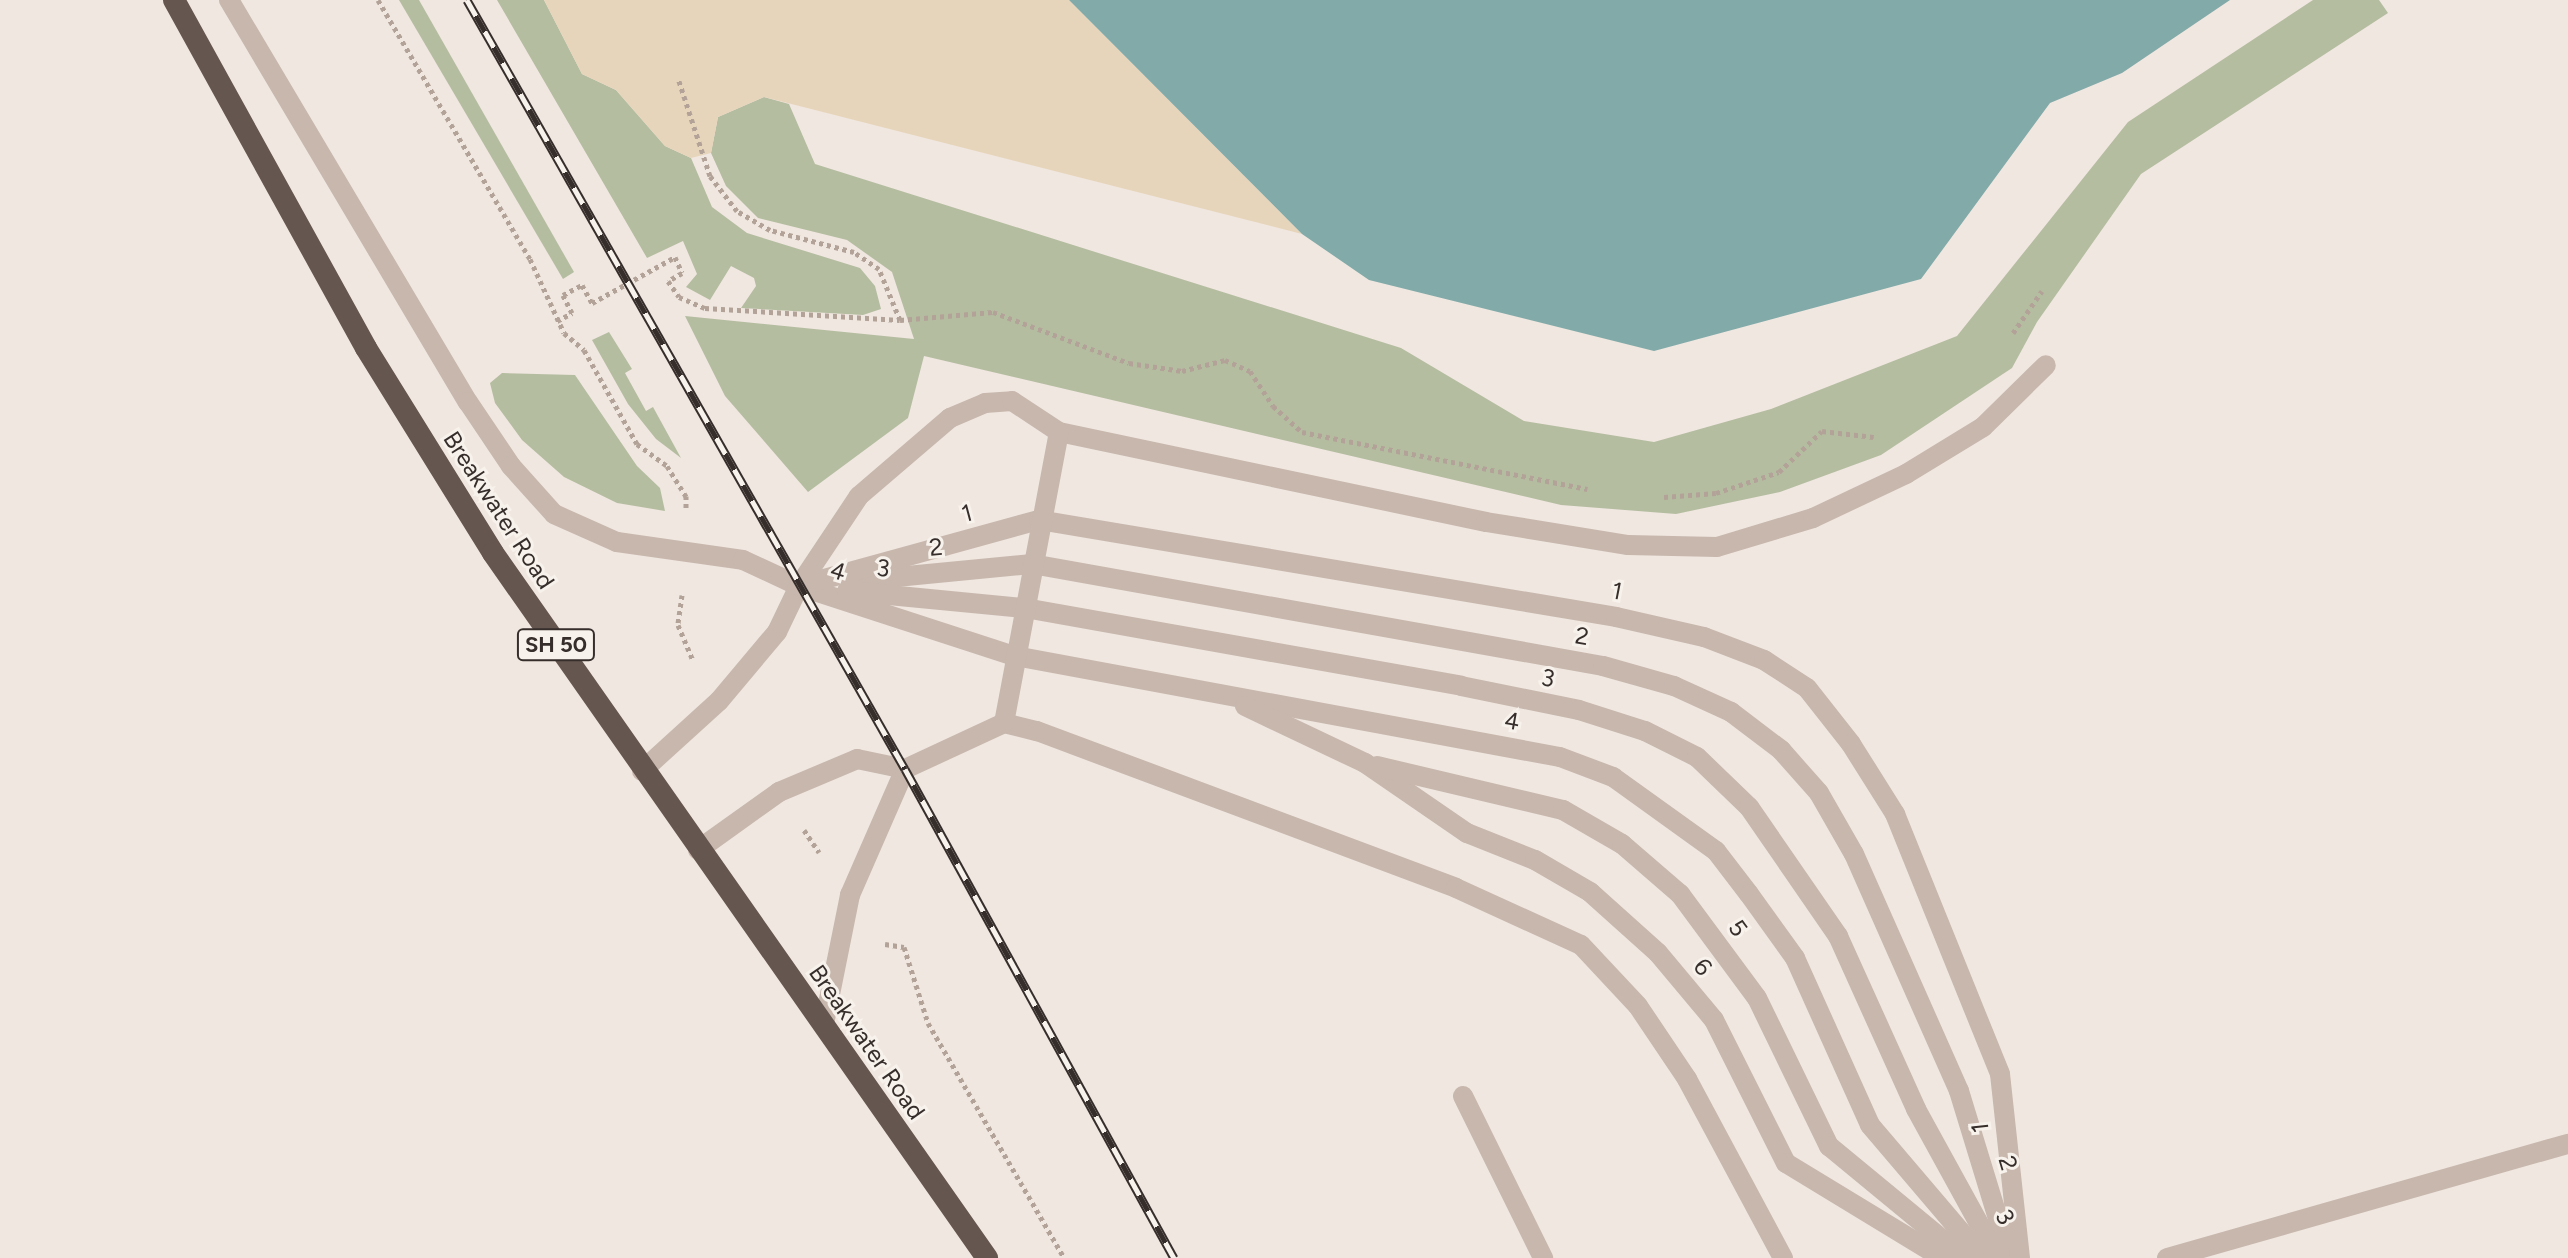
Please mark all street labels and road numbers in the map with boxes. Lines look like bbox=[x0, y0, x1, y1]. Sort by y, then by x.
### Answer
street label: Breakwater Road bbox=[437, 426, 561, 594]
street label: 1 bbox=[958, 498, 976, 528]
street label: 2 bbox=[928, 532, 944, 562]
street label: 3 bbox=[875, 553, 891, 583]
street label: 4 bbox=[826, 555, 850, 587]
street label: 1 bbox=[1609, 576, 1625, 606]
street label: 2 bbox=[1573, 621, 1591, 651]
road number: SH 50 bbox=[516, 627, 596, 663]
street label: 3 bbox=[1539, 663, 1557, 693]
street label: 4 bbox=[1502, 706, 1522, 736]
street label: 5 bbox=[1722, 914, 1754, 942]
street label: 6 bbox=[1688, 953, 1718, 981]
street label: Breakwater Road bbox=[803, 959, 931, 1125]
street label: 1 bbox=[1965, 1122, 1995, 1134]
street label: 2 bbox=[1992, 1152, 2024, 1174]
street label: 3 bbox=[1989, 1204, 2021, 1230]

